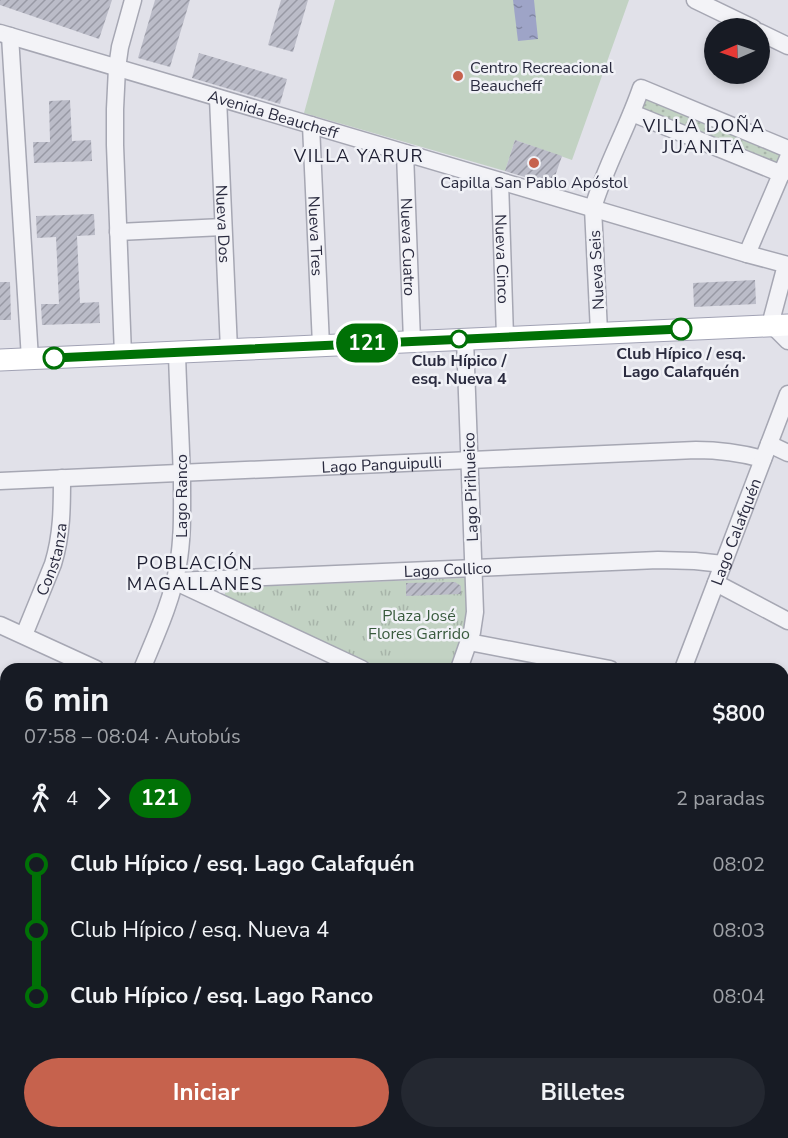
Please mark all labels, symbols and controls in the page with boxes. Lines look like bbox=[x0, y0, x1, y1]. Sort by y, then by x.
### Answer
north arrow bbox=[704, 18, 770, 84]
map controls bbox=[704, 18, 770, 84]
place label: Centro Recreacional Beaucheff bbox=[470, 57, 614, 97]
marker: Centro Recreacional Beaucheff bbox=[451, 69, 465, 83]
street label: Avenida Beaucheff bbox=[205, 85, 341, 145]
district label: VILLA DOÑA JUANITA bbox=[642, 114, 765, 159]
district label: VILLA YARUR bbox=[293, 144, 424, 168]
marker: Capilla San Pablo Apóstol bbox=[527, 156, 541, 170]
place label: Capilla San Pablo Apóstol bbox=[440, 172, 628, 194]
street label: Nueva Dos bbox=[210, 184, 235, 264]
street label: Nueva Tres bbox=[302, 195, 328, 277]
street label: Nueva Cuatro bbox=[395, 198, 420, 297]
street label: Nueva Cinco bbox=[489, 214, 514, 304]
street label: Nueva Seis bbox=[584, 230, 610, 310]
marker: Club Hípico / esq. Lago Calafquén bbox=[670, 318, 692, 340]
line badge: 121 bbox=[332, 324, 401, 362]
text: 121 bbox=[348, 329, 386, 357]
marker: Club Hípico / esq. Nueva 4 bbox=[450, 330, 468, 348]
place label: Club Hípico / esq. Lago Calafquén bbox=[616, 343, 746, 383]
unlabelled marker bbox=[43, 347, 65, 369]
place label: Club Hípico / esq. Nueva 4 bbox=[411, 350, 508, 390]
street label: Lago Pirihueico bbox=[458, 432, 484, 542]
street label: Lago Panguipulli bbox=[321, 451, 442, 479]
street label: Lago Ranco bbox=[171, 454, 193, 538]
street label: Lago Calafquén bbox=[706, 475, 767, 589]
street label: Constanza bbox=[31, 522, 73, 599]
district label: POBLACIÓN MAGALLANES bbox=[127, 551, 263, 596]
street label: Lago Collico bbox=[403, 557, 492, 583]
park label: Plaza José Flores Garrido bbox=[368, 605, 470, 645]
text: 6 min bbox=[24, 678, 109, 723]
text: $800 bbox=[712, 699, 765, 729]
text: 07:58 – 08:04 · Autobús bbox=[24, 723, 241, 750]
icon: walk bbox=[24, 782, 57, 815]
icon: forward bbox=[87, 782, 120, 815]
text: 121 bbox=[141, 784, 179, 812]
text: 4 bbox=[66, 785, 78, 812]
text: 2 paradas bbox=[676, 785, 765, 812]
text: Club Hípico / esq. Lago Calafquén bbox=[70, 849, 415, 879]
text: 08:02 bbox=[712, 851, 765, 878]
text: Club Hípico / esq. Nueva 4 bbox=[70, 915, 329, 945]
text: 08:03 bbox=[712, 917, 765, 944]
text: Club Hípico / esq. Lago Ranco bbox=[70, 981, 373, 1011]
text: 08:04 bbox=[712, 983, 765, 1010]
button: Iniciar bbox=[24, 1058, 389, 1127]
button: Billetes bbox=[401, 1058, 765, 1127]

